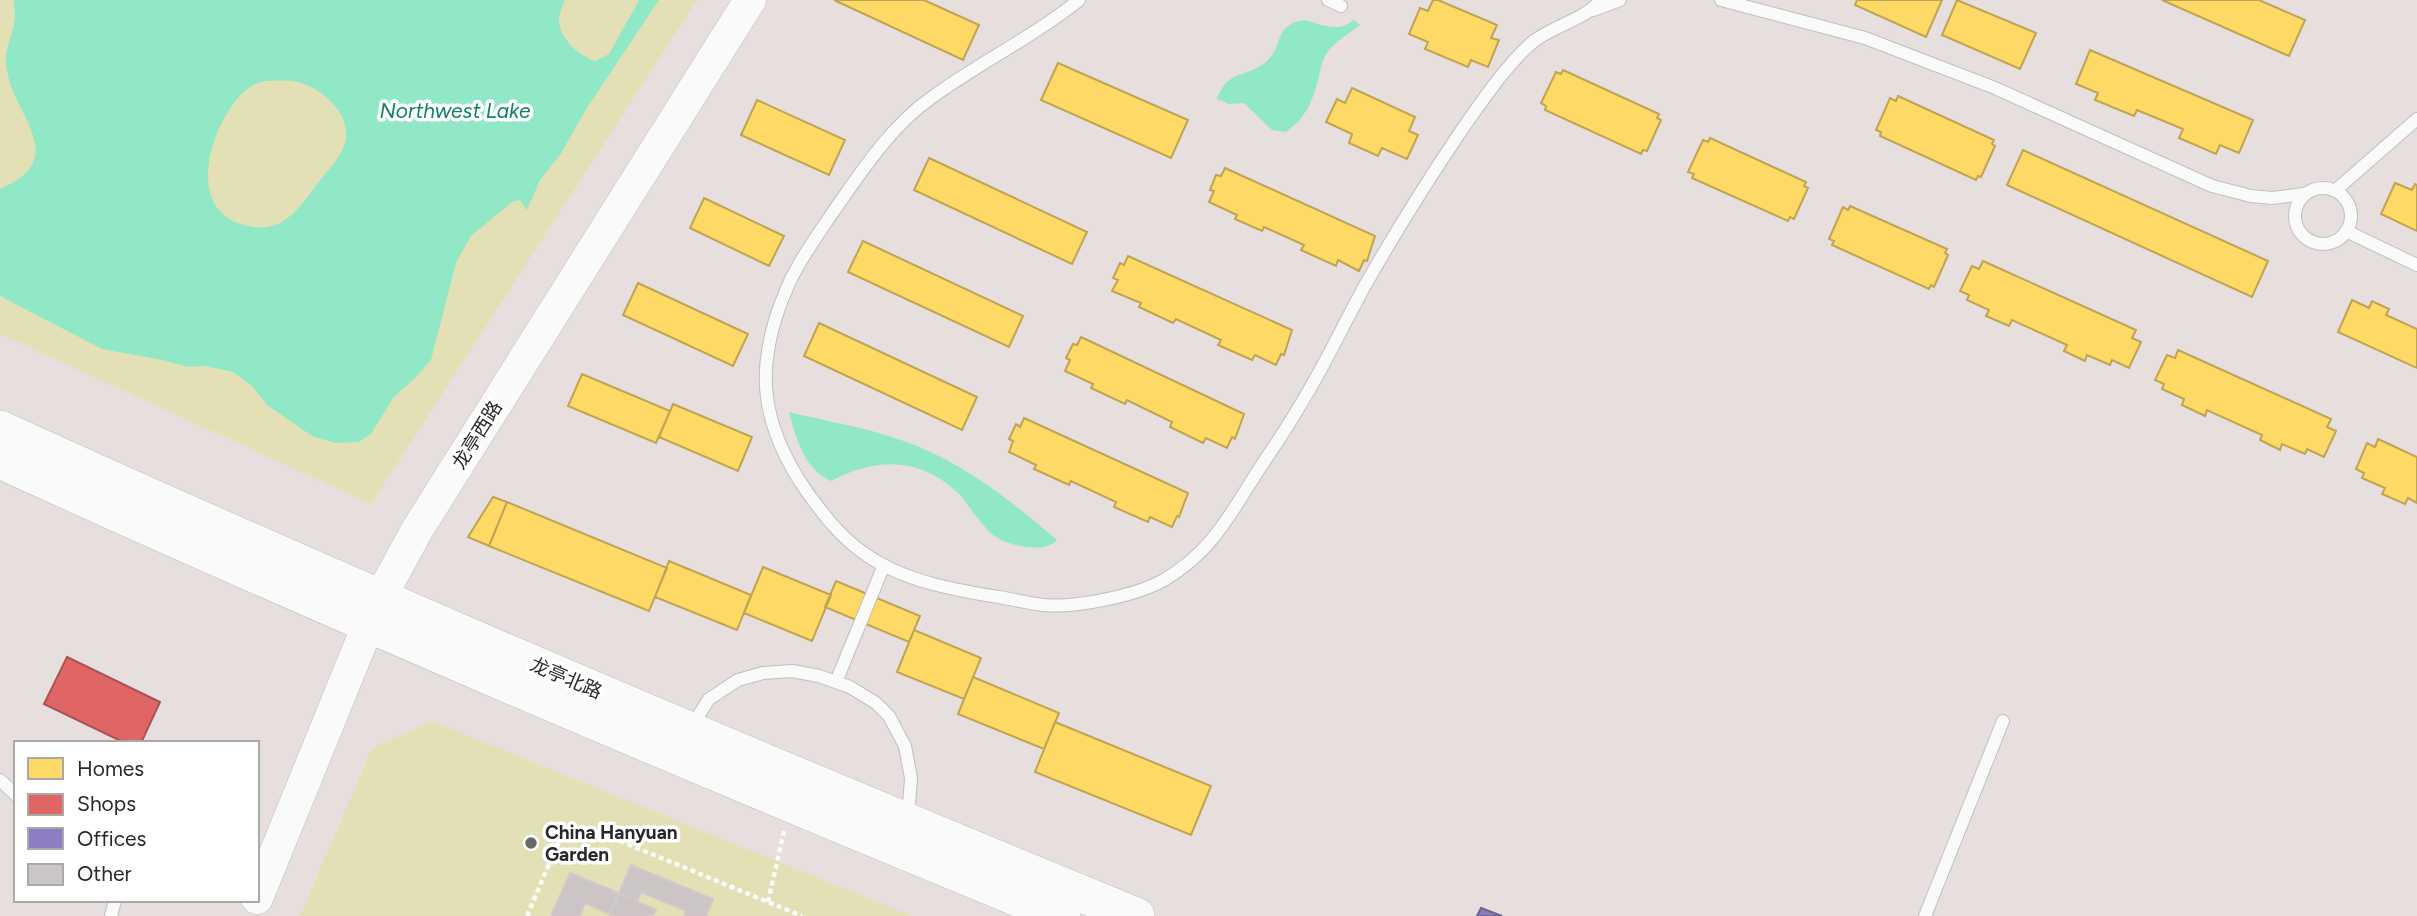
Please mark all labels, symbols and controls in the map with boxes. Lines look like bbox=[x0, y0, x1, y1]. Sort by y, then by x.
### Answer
water label: Northwest Lake bbox=[380, 98, 531, 123]
street label: 龙亭西路 bbox=[447, 397, 507, 473]
street label: 龙亭北路 bbox=[527, 653, 605, 703]
legend bbox=[14, 741, 259, 902]
text: Homes bbox=[77, 756, 144, 781]
text: Shops bbox=[77, 791, 136, 816]
place label: China Hanyuan Garden bbox=[545, 821, 678, 866]
text: Offices bbox=[77, 826, 146, 851]
marker: China Hanyuan Garden bbox=[523, 835, 539, 851]
text: Other bbox=[77, 861, 132, 886]

